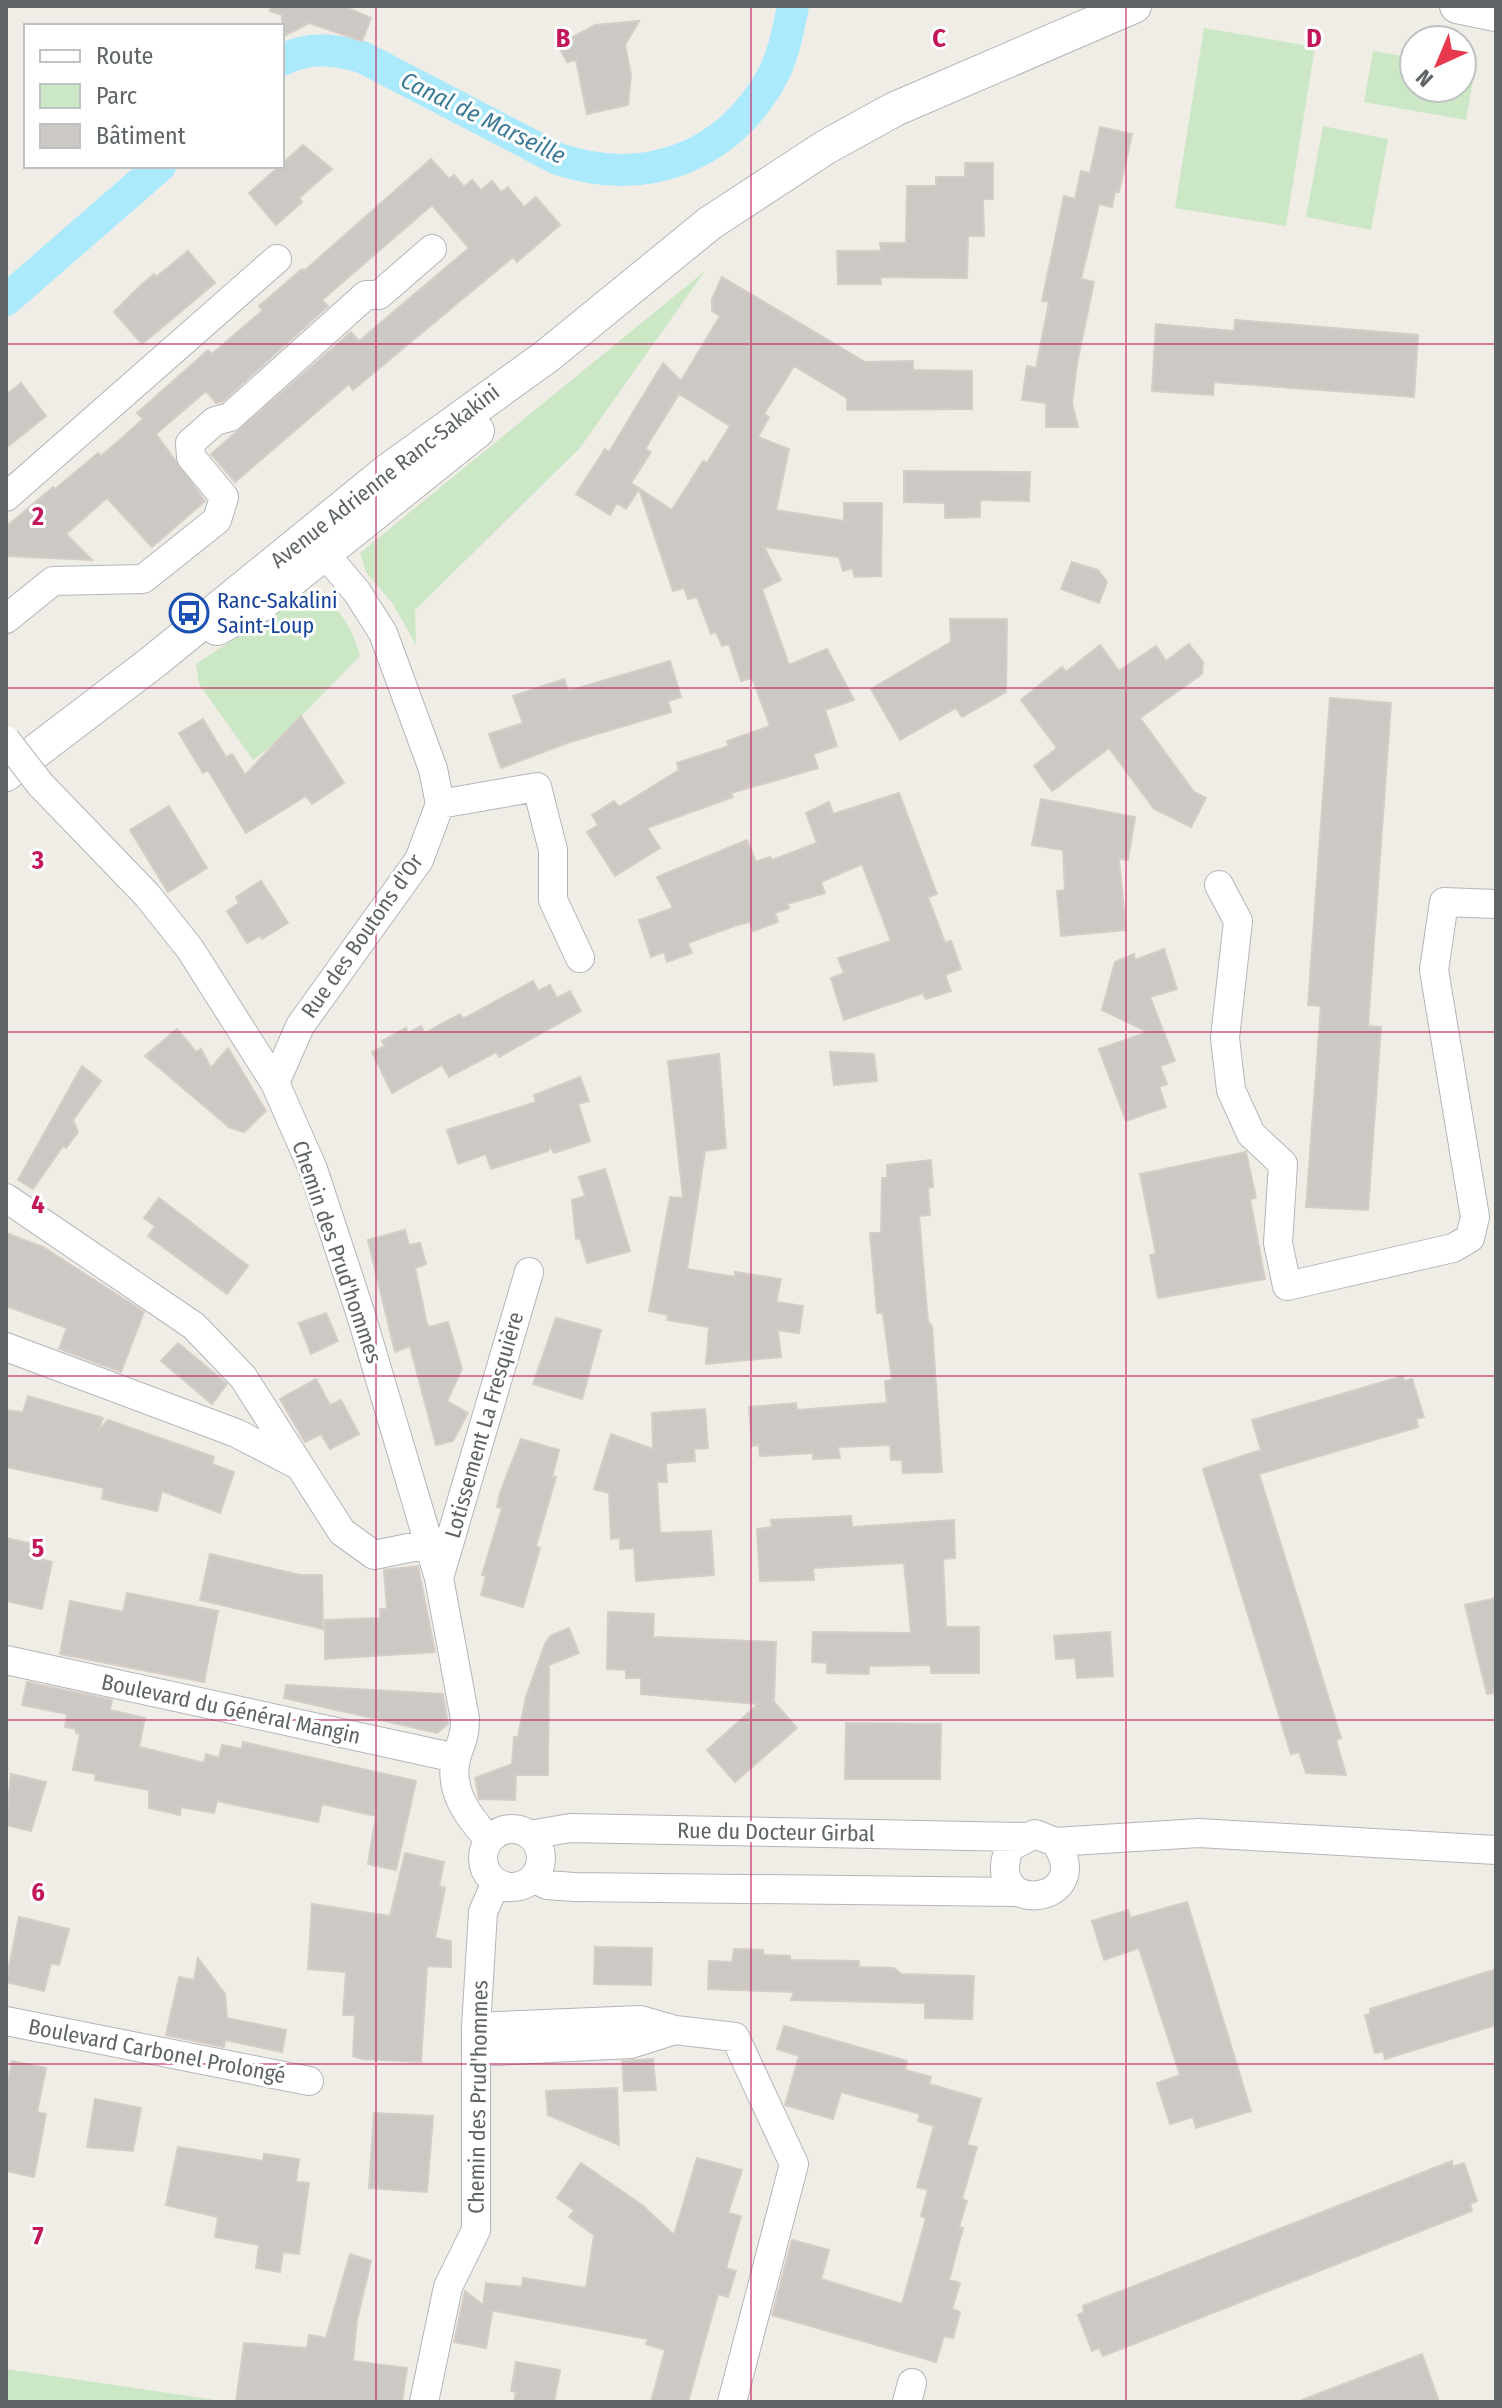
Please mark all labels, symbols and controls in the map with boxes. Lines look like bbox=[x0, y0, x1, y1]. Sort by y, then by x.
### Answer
text: B bbox=[556, 23, 571, 54]
text: C bbox=[932, 23, 946, 54]
text: D bbox=[1306, 23, 1322, 54]
legend bbox=[24, 24, 284, 168]
north arrow bbox=[1398, 24, 1478, 104]
text: Route bbox=[96, 42, 153, 70]
text: N bbox=[1410, 64, 1439, 92]
water label: Canal de Marseille bbox=[396, 66, 570, 170]
text: Parc bbox=[96, 82, 137, 110]
text: Bâtiment bbox=[96, 122, 186, 150]
street label: Avenue Adrienne Ranc-Sakakini bbox=[265, 378, 505, 574]
text: 2 bbox=[31, 501, 44, 532]
place label: Ranc-Sakalini Saint-Loup bbox=[217, 587, 338, 639]
bus stop icon: Ranc-Sakalini Saint-Loup bbox=[168, 592, 210, 634]
text: 3 bbox=[31, 845, 44, 876]
street label: Rue des Boutons d'Or bbox=[295, 848, 429, 1023]
street label: Chemin des Prud'hommes bbox=[286, 1137, 388, 1367]
text: 4 bbox=[31, 1189, 45, 1220]
street label: Lotissement La Fresquière bbox=[439, 1309, 529, 1541]
text: 5 bbox=[32, 1533, 45, 1564]
street label: Boulevard du Général Mangin bbox=[99, 1668, 363, 1750]
street label: Rue du Docteur Girbal bbox=[677, 1817, 875, 1847]
text: 6 bbox=[31, 1877, 45, 1908]
street label: Chemin des Prud'hommes bbox=[462, 1980, 494, 2214]
street label: Boulevard Carbonel Prolongé bbox=[26, 2013, 288, 2089]
text: 7 bbox=[32, 2221, 44, 2252]

